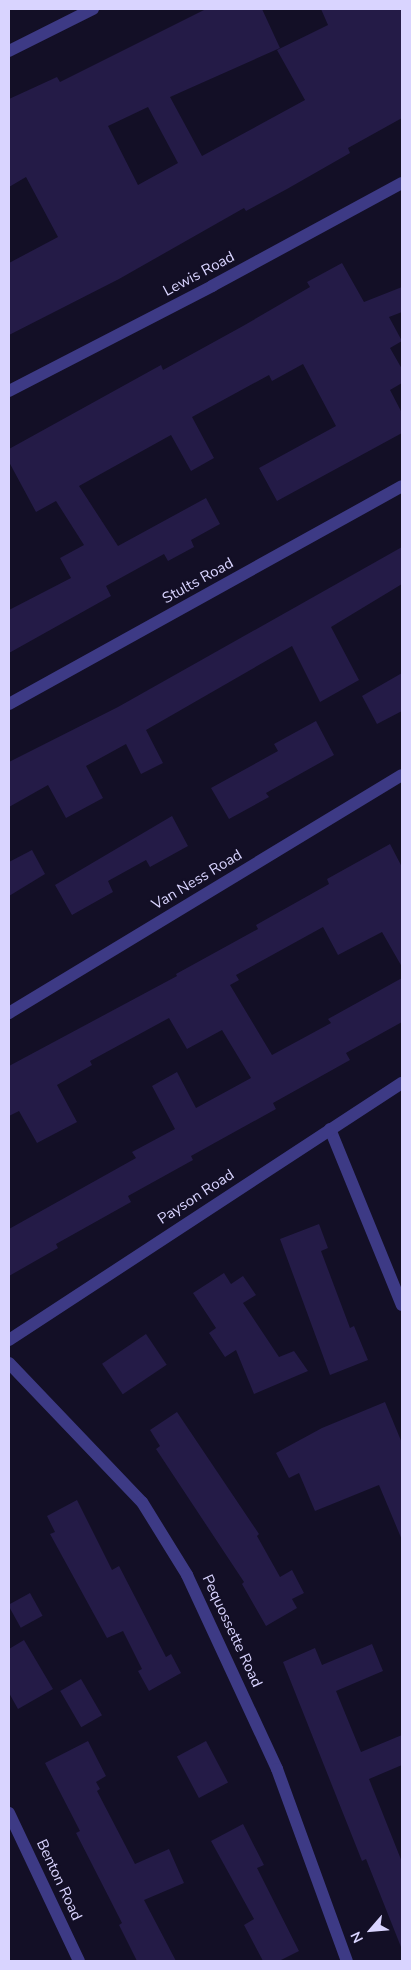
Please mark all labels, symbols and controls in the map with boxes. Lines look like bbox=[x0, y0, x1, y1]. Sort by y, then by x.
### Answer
street label: Lewis Road bbox=[160, 248, 238, 300]
street label: Stults Road bbox=[159, 554, 237, 608]
street label: Van Ness Road bbox=[149, 846, 245, 914]
street label: Payson Road bbox=[154, 1166, 238, 1228]
street label: Pequossette Road bbox=[198, 1572, 266, 1690]
street label: Benton Road bbox=[32, 1837, 86, 1923]
north arrow bbox=[346, 1905, 396, 1955]
text: N bbox=[346, 1928, 368, 1946]

